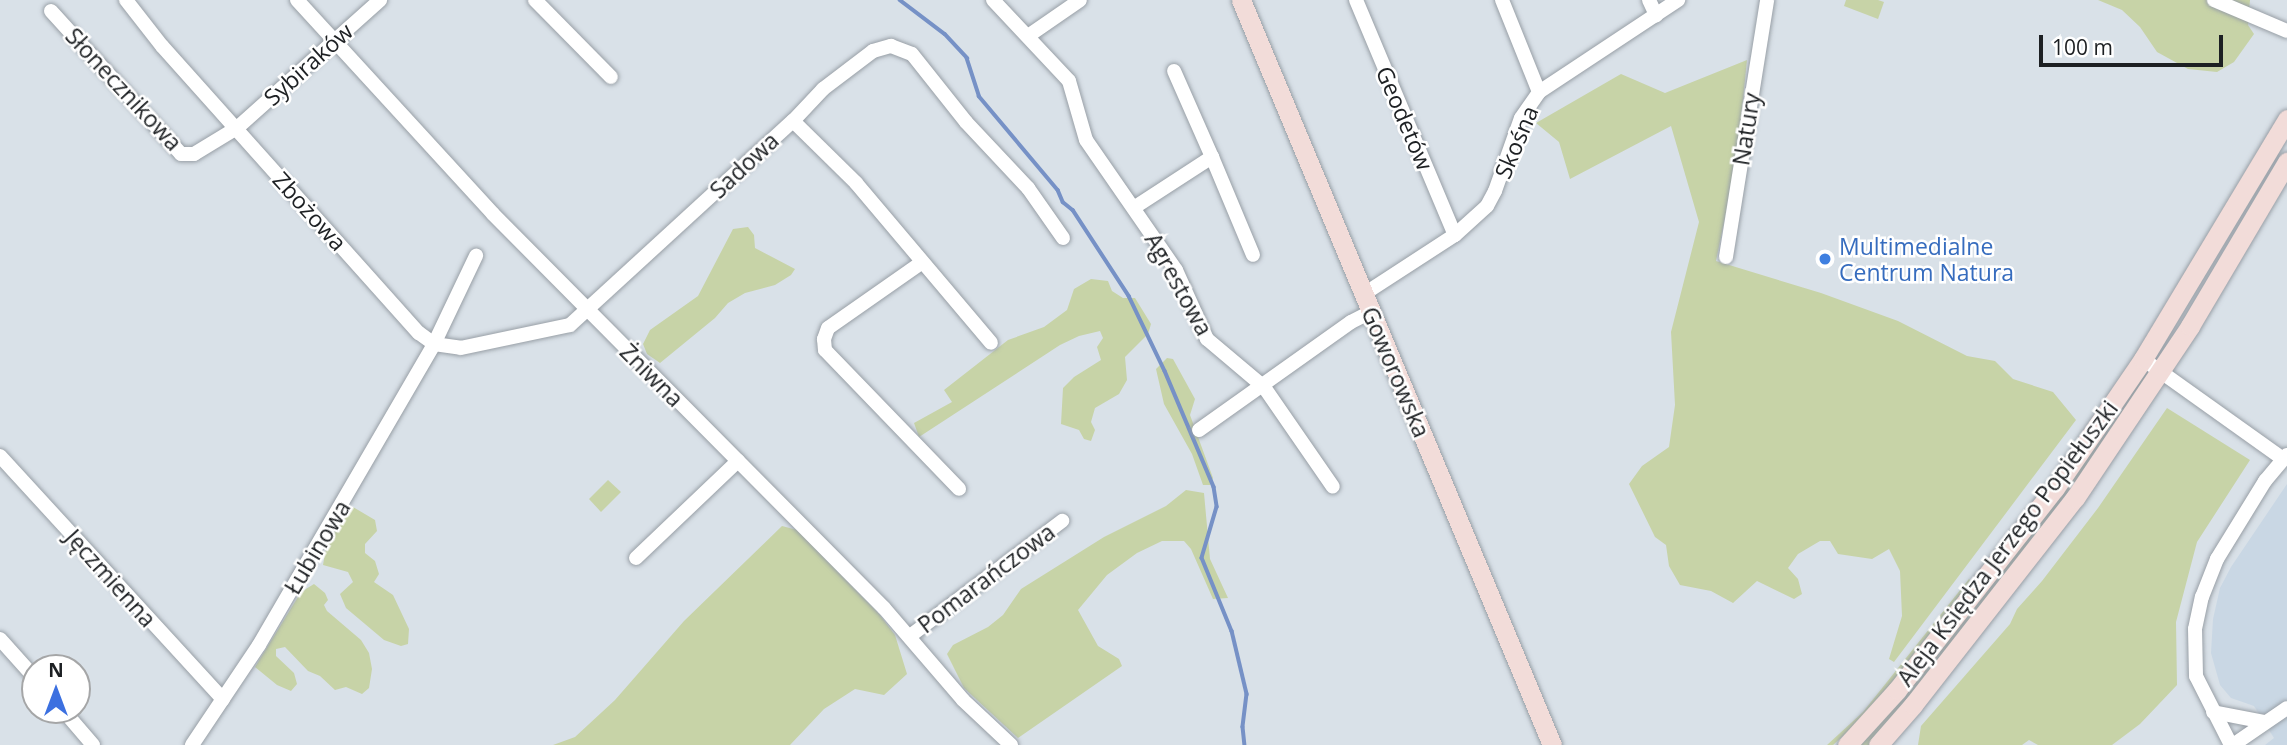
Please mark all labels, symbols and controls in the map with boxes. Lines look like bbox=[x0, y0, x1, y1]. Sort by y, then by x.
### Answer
street label: Sybiraków bbox=[258, 17, 358, 111]
scale bar bbox=[2042, 21, 2226, 65]
street label: Słonecznikowa bbox=[60, 22, 188, 156]
text: 100 m bbox=[2052, 33, 2113, 61]
street label: Geodetów bbox=[1371, 62, 1439, 174]
street label: Natury bbox=[1727, 91, 1765, 167]
street label: Skośna bbox=[1488, 101, 1544, 183]
street label: Sadowa bbox=[704, 126, 784, 204]
street label: Zbożowa bbox=[268, 166, 352, 256]
street label: Agrestowa bbox=[1140, 228, 1218, 340]
place label: Multimedialne Centrum Natura bbox=[1839, 232, 2014, 286]
marker: Multimedialne Centrum Natura bbox=[1817, 251, 1833, 267]
street label: Goworowska bbox=[1356, 303, 1436, 441]
street label: Żniwna bbox=[615, 338, 689, 412]
street label: Aleja Księdza Jerzego Popiełuszki bbox=[1891, 395, 2123, 691]
street label: Łubinowa bbox=[278, 495, 356, 599]
street label: Pomarańczowa bbox=[912, 518, 1060, 638]
street label: Jęczmienna bbox=[60, 523, 162, 633]
north arrow bbox=[21, 654, 91, 724]
text: N bbox=[48, 657, 64, 683]

